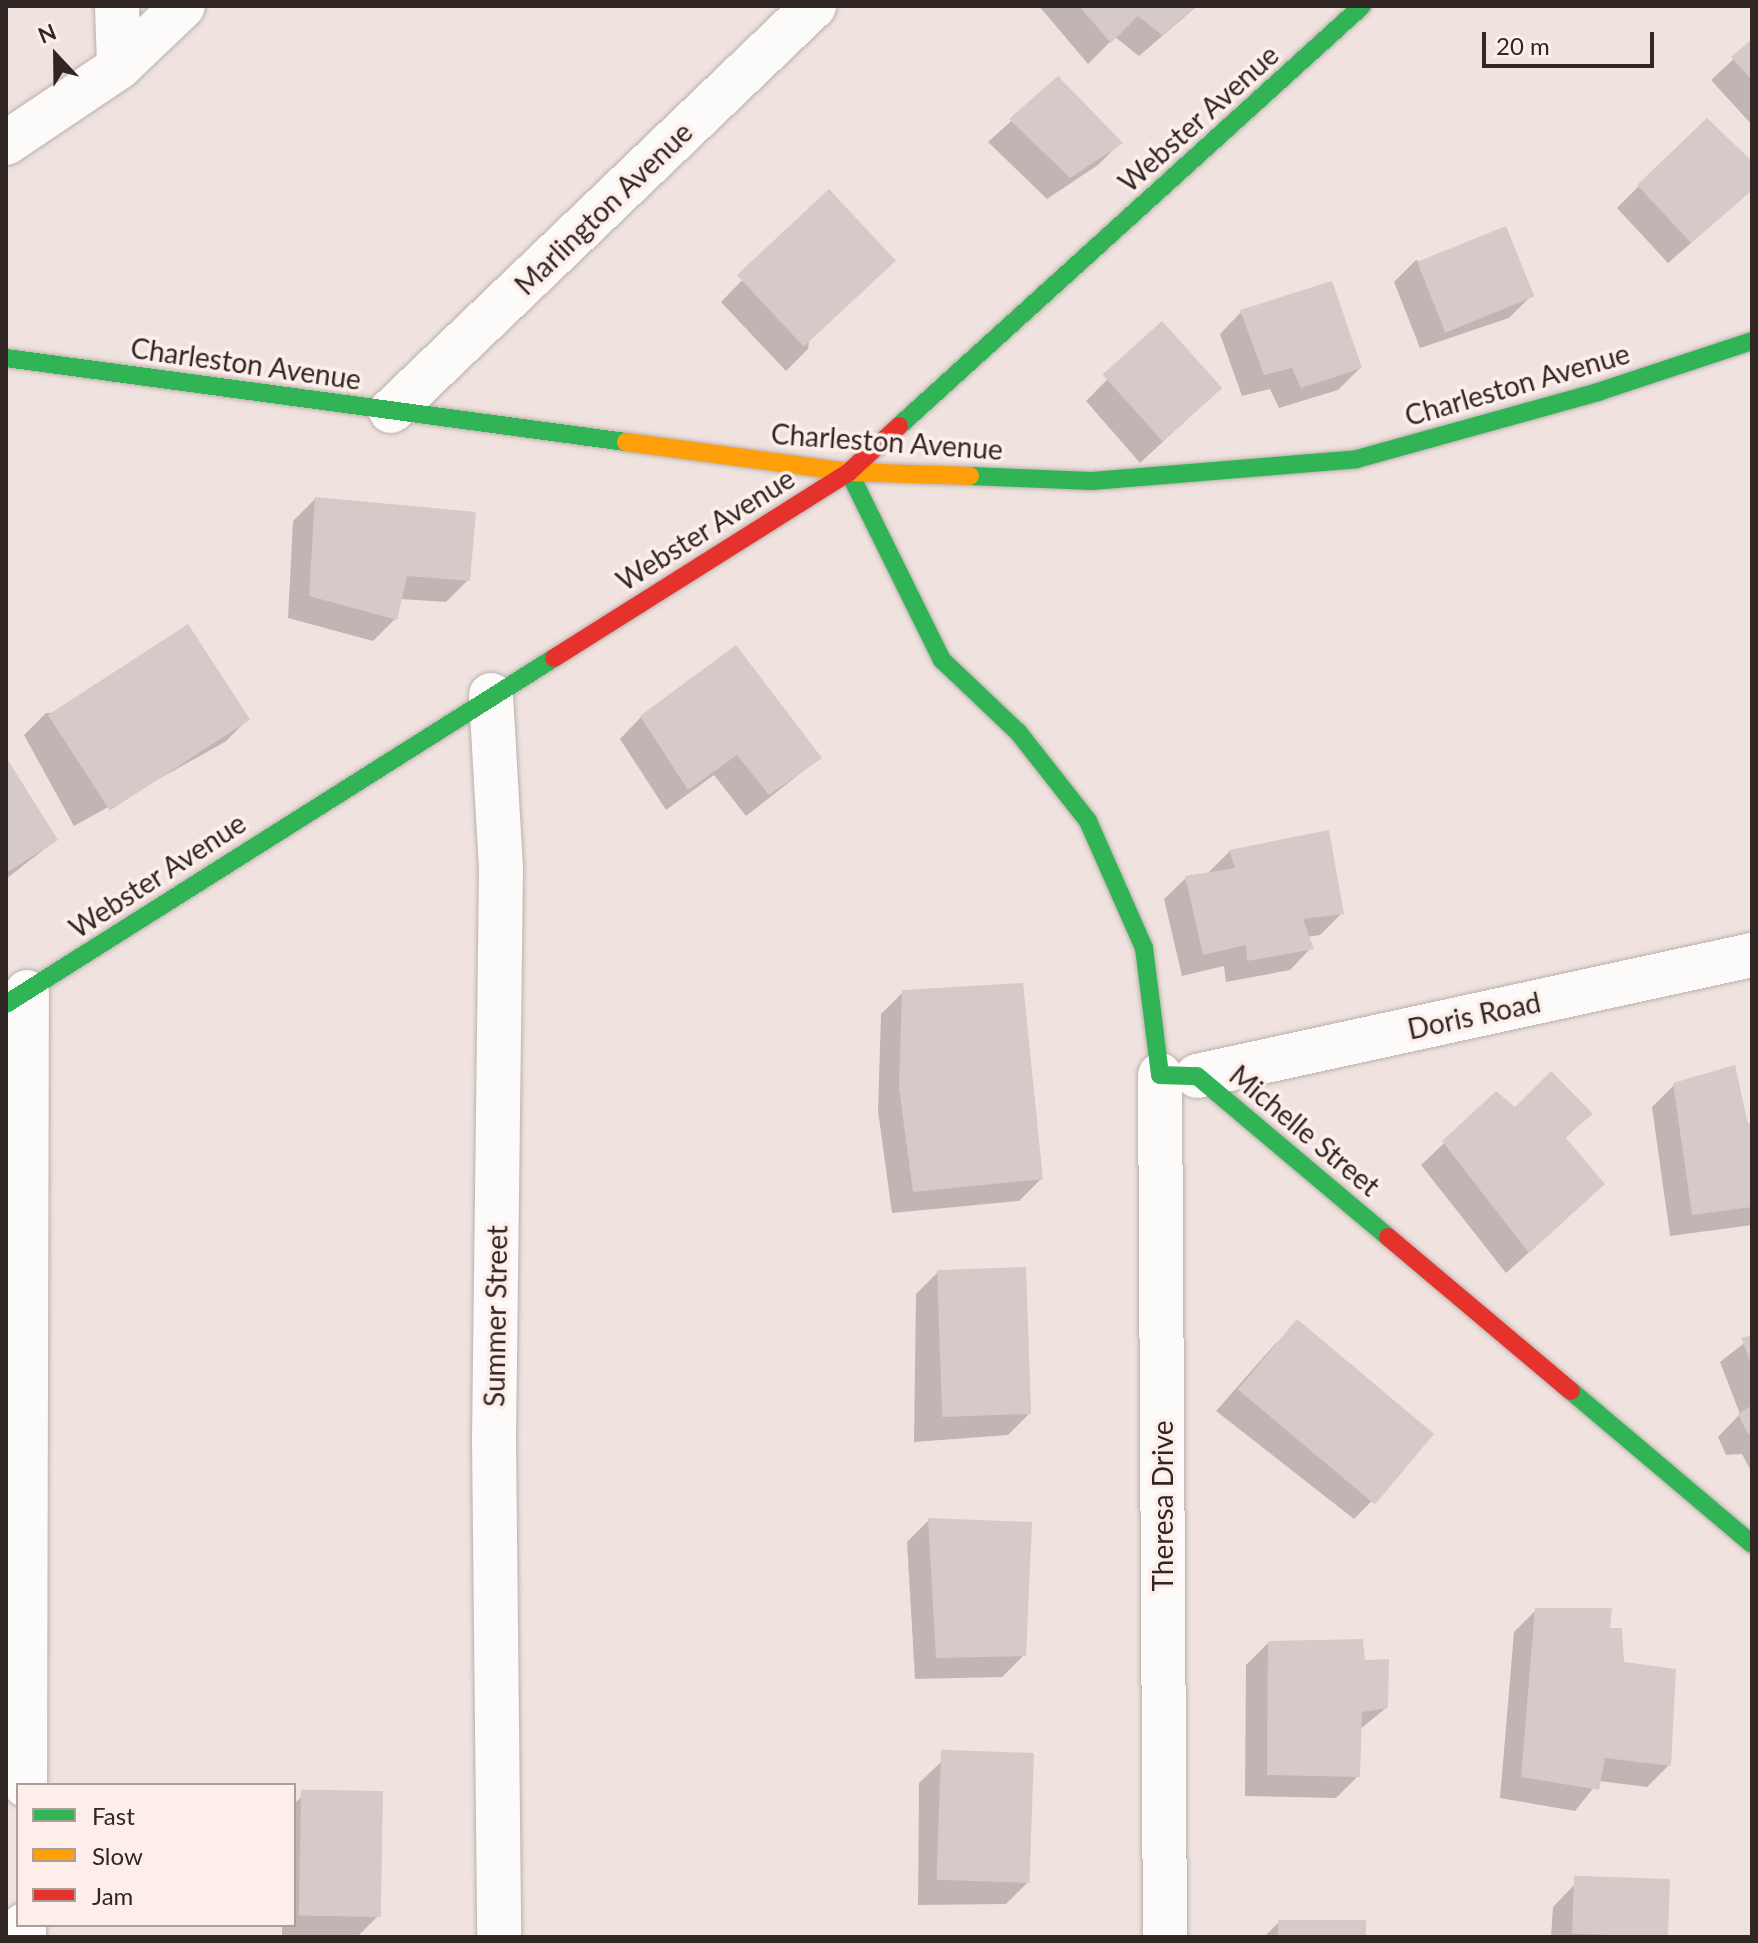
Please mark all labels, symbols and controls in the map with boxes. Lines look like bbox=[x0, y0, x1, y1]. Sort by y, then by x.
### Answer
north arrow bbox=[16, 16, 96, 96]
scale bar bbox=[1486, 16, 1658, 66]
text: N bbox=[34, 18, 60, 49]
text: 20 m bbox=[1496, 31, 1550, 60]
street label: Webster Avenue bbox=[1111, 37, 1285, 199]
street label: Marlington Avenue bbox=[507, 114, 699, 302]
street label: Charleston Avenue bbox=[128, 330, 364, 396]
street label: Charleston Avenue bbox=[1400, 336, 1634, 432]
street label: Charleston Avenue bbox=[769, 416, 1005, 466]
street label: Webster Avenue bbox=[609, 460, 801, 598]
street label: Webster Avenue bbox=[62, 805, 252, 945]
street label: Doris Road bbox=[1404, 985, 1544, 1045]
street label: Michelle Street bbox=[1223, 1058, 1387, 1202]
street label: Summer Street bbox=[477, 1224, 513, 1408]
street label: Theresa Drive bbox=[1145, 1420, 1179, 1592]
legend bbox=[16, 1783, 296, 1927]
text: Fast bbox=[92, 1801, 135, 1830]
text: Slow bbox=[92, 1841, 143, 1870]
text: Jam bbox=[92, 1881, 133, 1910]

